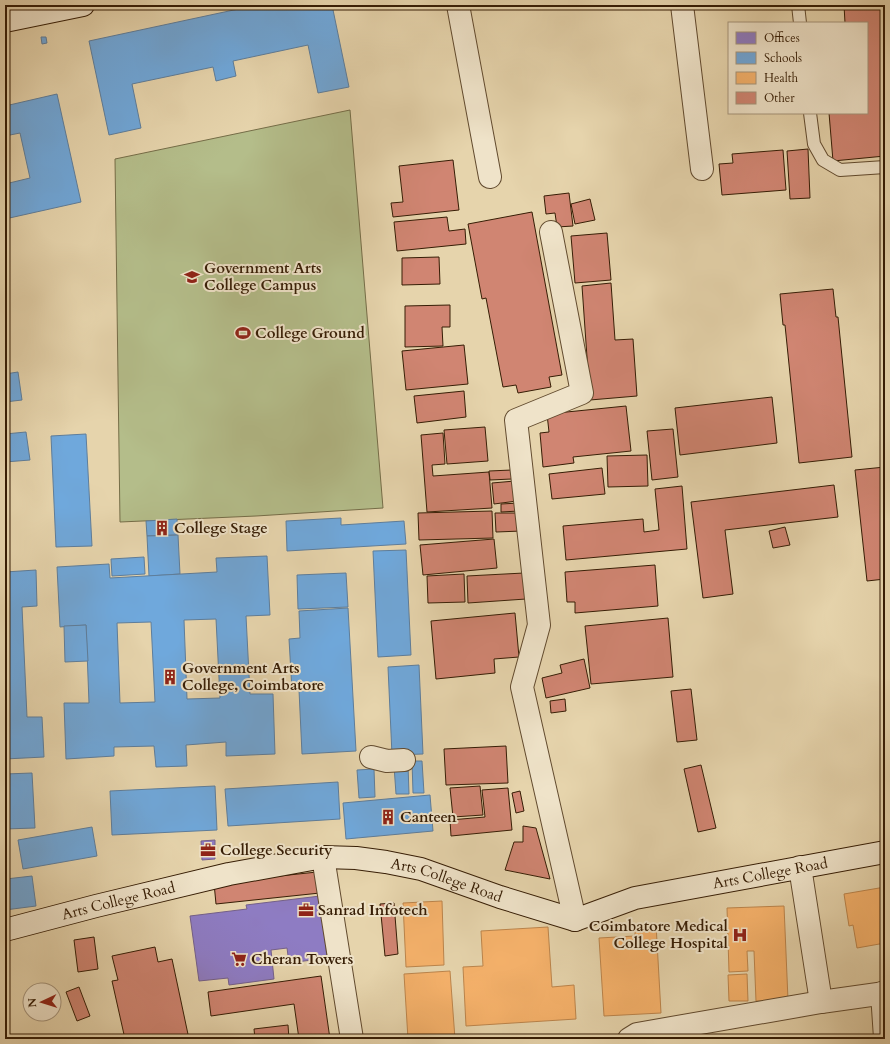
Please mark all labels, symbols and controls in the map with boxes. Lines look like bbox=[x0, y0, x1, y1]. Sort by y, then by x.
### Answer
legend bbox=[728, 22, 868, 114]
text: Offices bbox=[764, 30, 800, 46]
text: Schools bbox=[764, 50, 802, 66]
text: Health bbox=[764, 70, 799, 86]
text: Other bbox=[764, 90, 795, 106]
place label: Government Arts College Campus bbox=[204, 258, 322, 295]
school or university icon: Government Arts College Campus bbox=[183, 268, 201, 286]
place label: College Ground bbox=[255, 323, 365, 343]
sports icon: College Ground bbox=[234, 324, 252, 342]
place label: College Stage bbox=[174, 518, 268, 538]
building icon: College Stage bbox=[153, 519, 171, 537]
place label: Government Arts College, Coimbatore bbox=[182, 658, 324, 695]
building icon: Government Arts College, Coimbatore bbox=[161, 668, 179, 686]
place label: Canteen bbox=[400, 807, 457, 827]
building icon: Canteen bbox=[379, 808, 397, 826]
place label: College Security bbox=[220, 840, 333, 860]
office icon: College Security bbox=[199, 841, 217, 859]
street label: Arts College Road bbox=[389, 853, 505, 907]
street label: Arts College Road bbox=[711, 853, 829, 893]
street label: Arts College Road bbox=[59, 877, 177, 925]
place label: Sanrad Infotech bbox=[318, 900, 428, 920]
office icon: Sanrad Infotech bbox=[297, 901, 315, 919]
place label: Coimbatore Medical College Hospital bbox=[589, 916, 729, 953]
hospital icon: Coimbatore Medical College Hospital bbox=[731, 926, 749, 944]
place label: Cheran Towers bbox=[251, 949, 353, 969]
supermarket icon: Cheran Towers bbox=[230, 950, 248, 968]
north arrow bbox=[22, 982, 62, 1022]
text: N bbox=[25, 997, 40, 1008]

